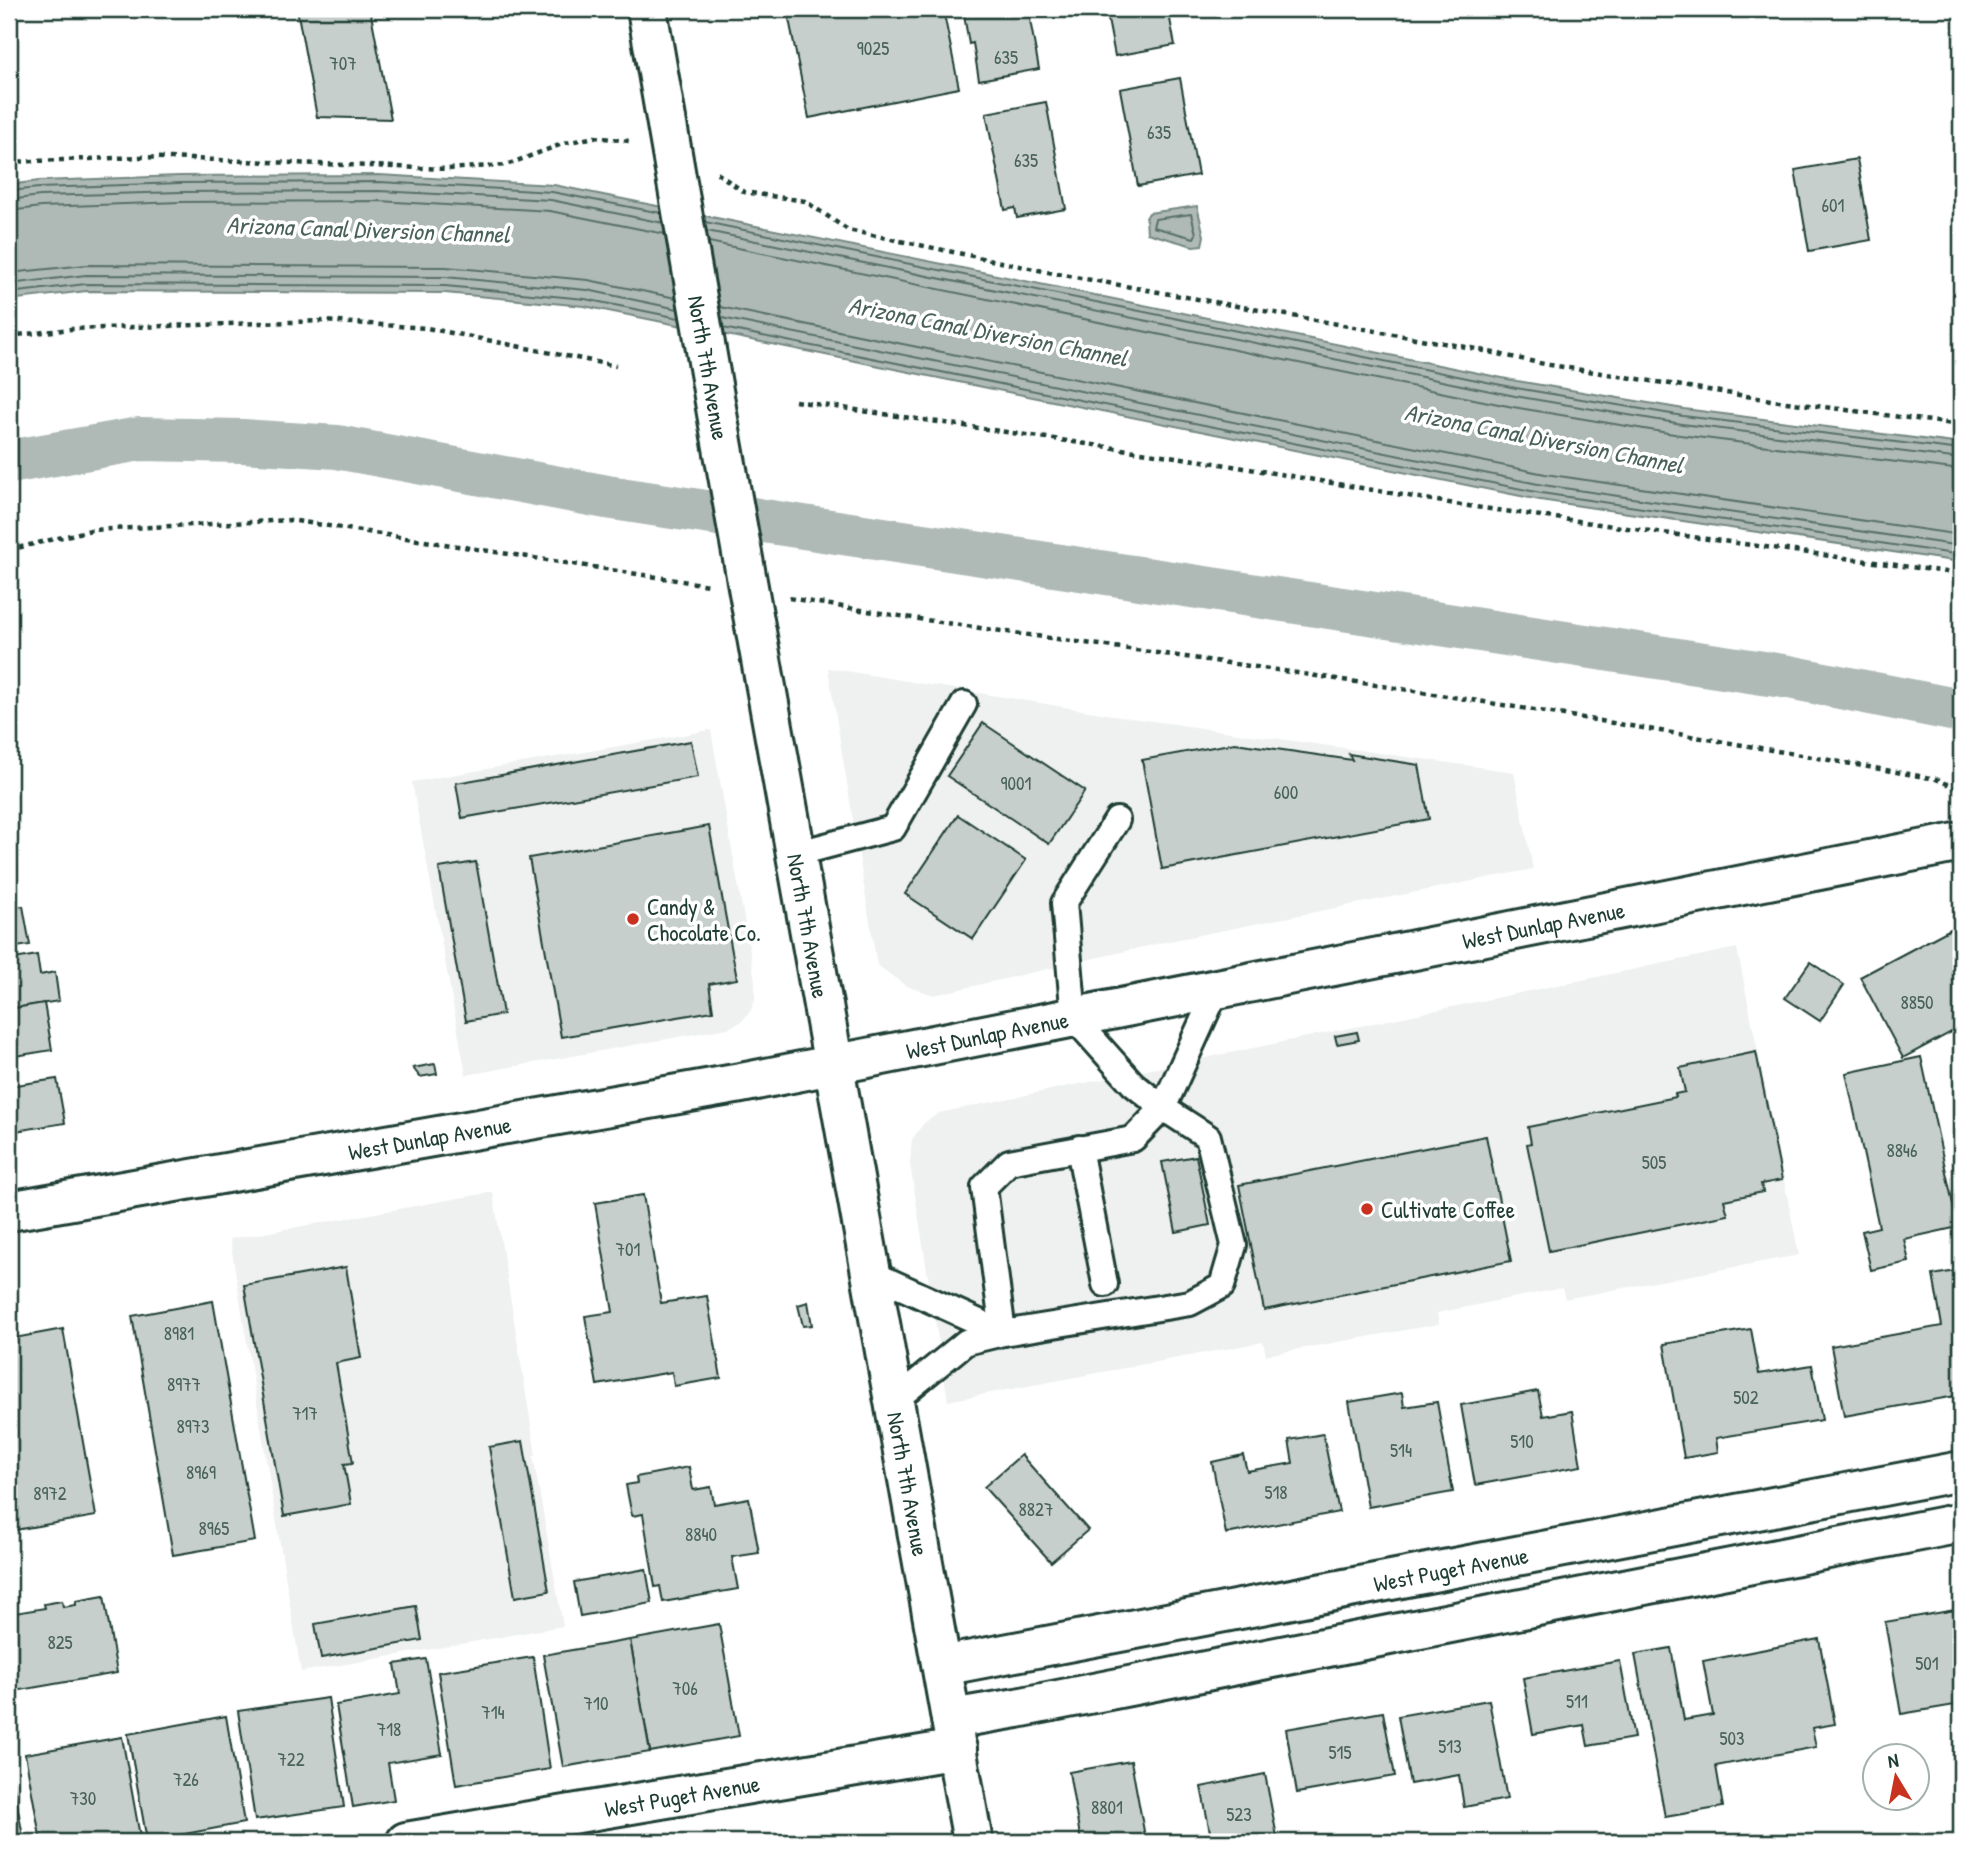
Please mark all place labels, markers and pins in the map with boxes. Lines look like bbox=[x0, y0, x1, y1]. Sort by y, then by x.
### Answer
place label: Candy & Chocolate Co. bbox=[647, 891, 761, 948]
marker: Candy & Chocolate Co. bbox=[625, 911, 641, 927]
place label: Cultivate Coffee bbox=[1381, 1194, 1515, 1225]
marker: Cultivate Coffee bbox=[1359, 1201, 1375, 1217]

